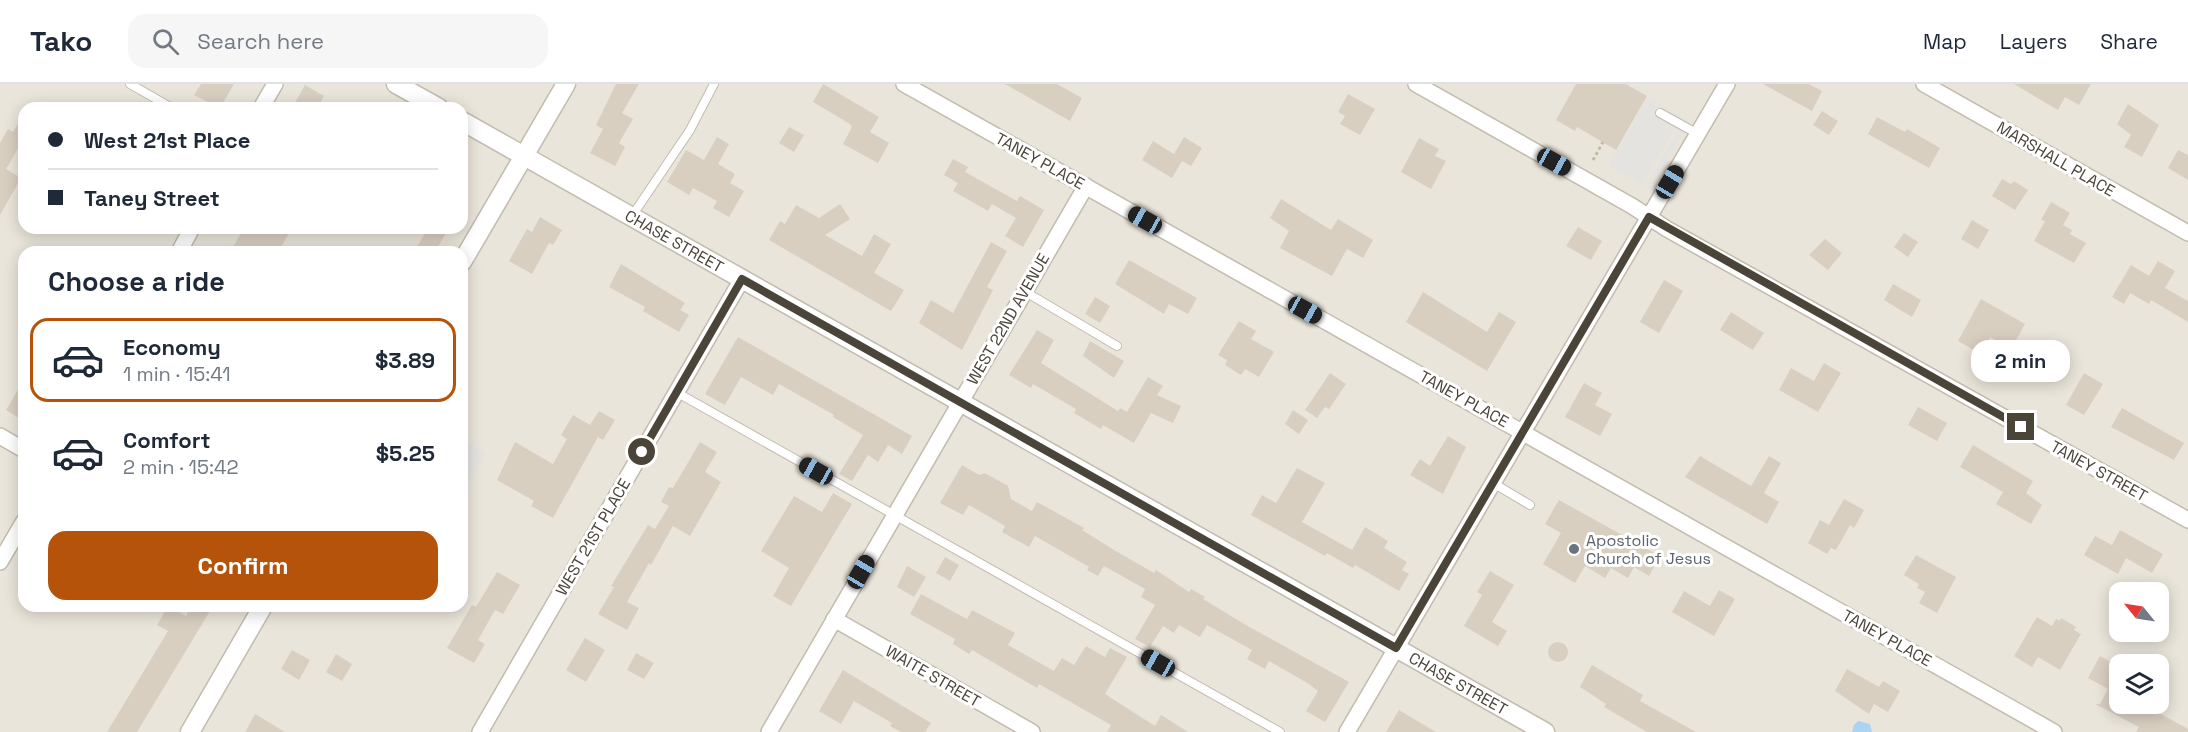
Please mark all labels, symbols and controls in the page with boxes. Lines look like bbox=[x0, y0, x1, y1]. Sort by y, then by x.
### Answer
search box bbox=[128, 14, 548, 68]
text: Tako bbox=[30, 23, 92, 59]
icon: search bbox=[149, 25, 182, 58]
text: Search here bbox=[197, 27, 324, 55]
text: Map bbox=[1923, 28, 1967, 55]
text: Layers bbox=[2000, 28, 2067, 55]
text: Share bbox=[2100, 28, 2158, 55]
street label: MARSHALL PLACE bbox=[1993, 117, 2119, 201]
text: West 21st Place bbox=[84, 126, 250, 154]
street label: TANEY PLACE bbox=[992, 128, 1088, 194]
car bbox=[1534, 145, 1574, 179]
car bbox=[1653, 162, 1687, 202]
text: Taney Street bbox=[84, 184, 220, 212]
car bbox=[1125, 203, 1165, 237]
street label: CHASE STREET bbox=[621, 205, 728, 277]
street label: WEST 22ND AVENUE bbox=[962, 250, 1054, 388]
text: Choose a ride bbox=[48, 264, 225, 299]
car bbox=[1285, 293, 1325, 327]
icon: car bbox=[51, 333, 105, 387]
text: Economy bbox=[123, 333, 221, 361]
callout: 2 min bbox=[1972, 340, 2070, 382]
text: $3.89 bbox=[375, 346, 435, 374]
text: 2 min bbox=[1995, 348, 2046, 374]
text: 1 min · 15:41 bbox=[123, 361, 231, 387]
street label: TANEY PLACE bbox=[1416, 366, 1512, 432]
route end bbox=[2007, 413, 2034, 440]
icon: car bbox=[51, 426, 105, 480]
text: Comfort bbox=[123, 426, 211, 454]
street label: TANEY STREET bbox=[2047, 436, 2151, 506]
route start bbox=[628, 438, 655, 465]
text: $5.25 bbox=[376, 439, 435, 467]
text: 2 min · 15:42 bbox=[123, 454, 239, 480]
car bbox=[796, 454, 836, 488]
street label: WEST 21ST PLACE bbox=[551, 475, 635, 599]
place label: Apostolic Church of Jesus bbox=[1586, 530, 1711, 569]
button: Confirm bbox=[48, 531, 438, 600]
marker: Apostolic Church of Jesus bbox=[1567, 542, 1581, 556]
car bbox=[844, 552, 878, 592]
north arrow bbox=[2109, 582, 2169, 642]
map controls bbox=[2109, 582, 2169, 714]
street label: TANEY PLACE bbox=[1839, 605, 1935, 671]
street label: WAITE STREET bbox=[882, 640, 984, 712]
car bbox=[1138, 646, 1178, 680]
street label: CHASE STREET bbox=[1405, 647, 1511, 719]
button: layers bbox=[2109, 654, 2169, 714]

